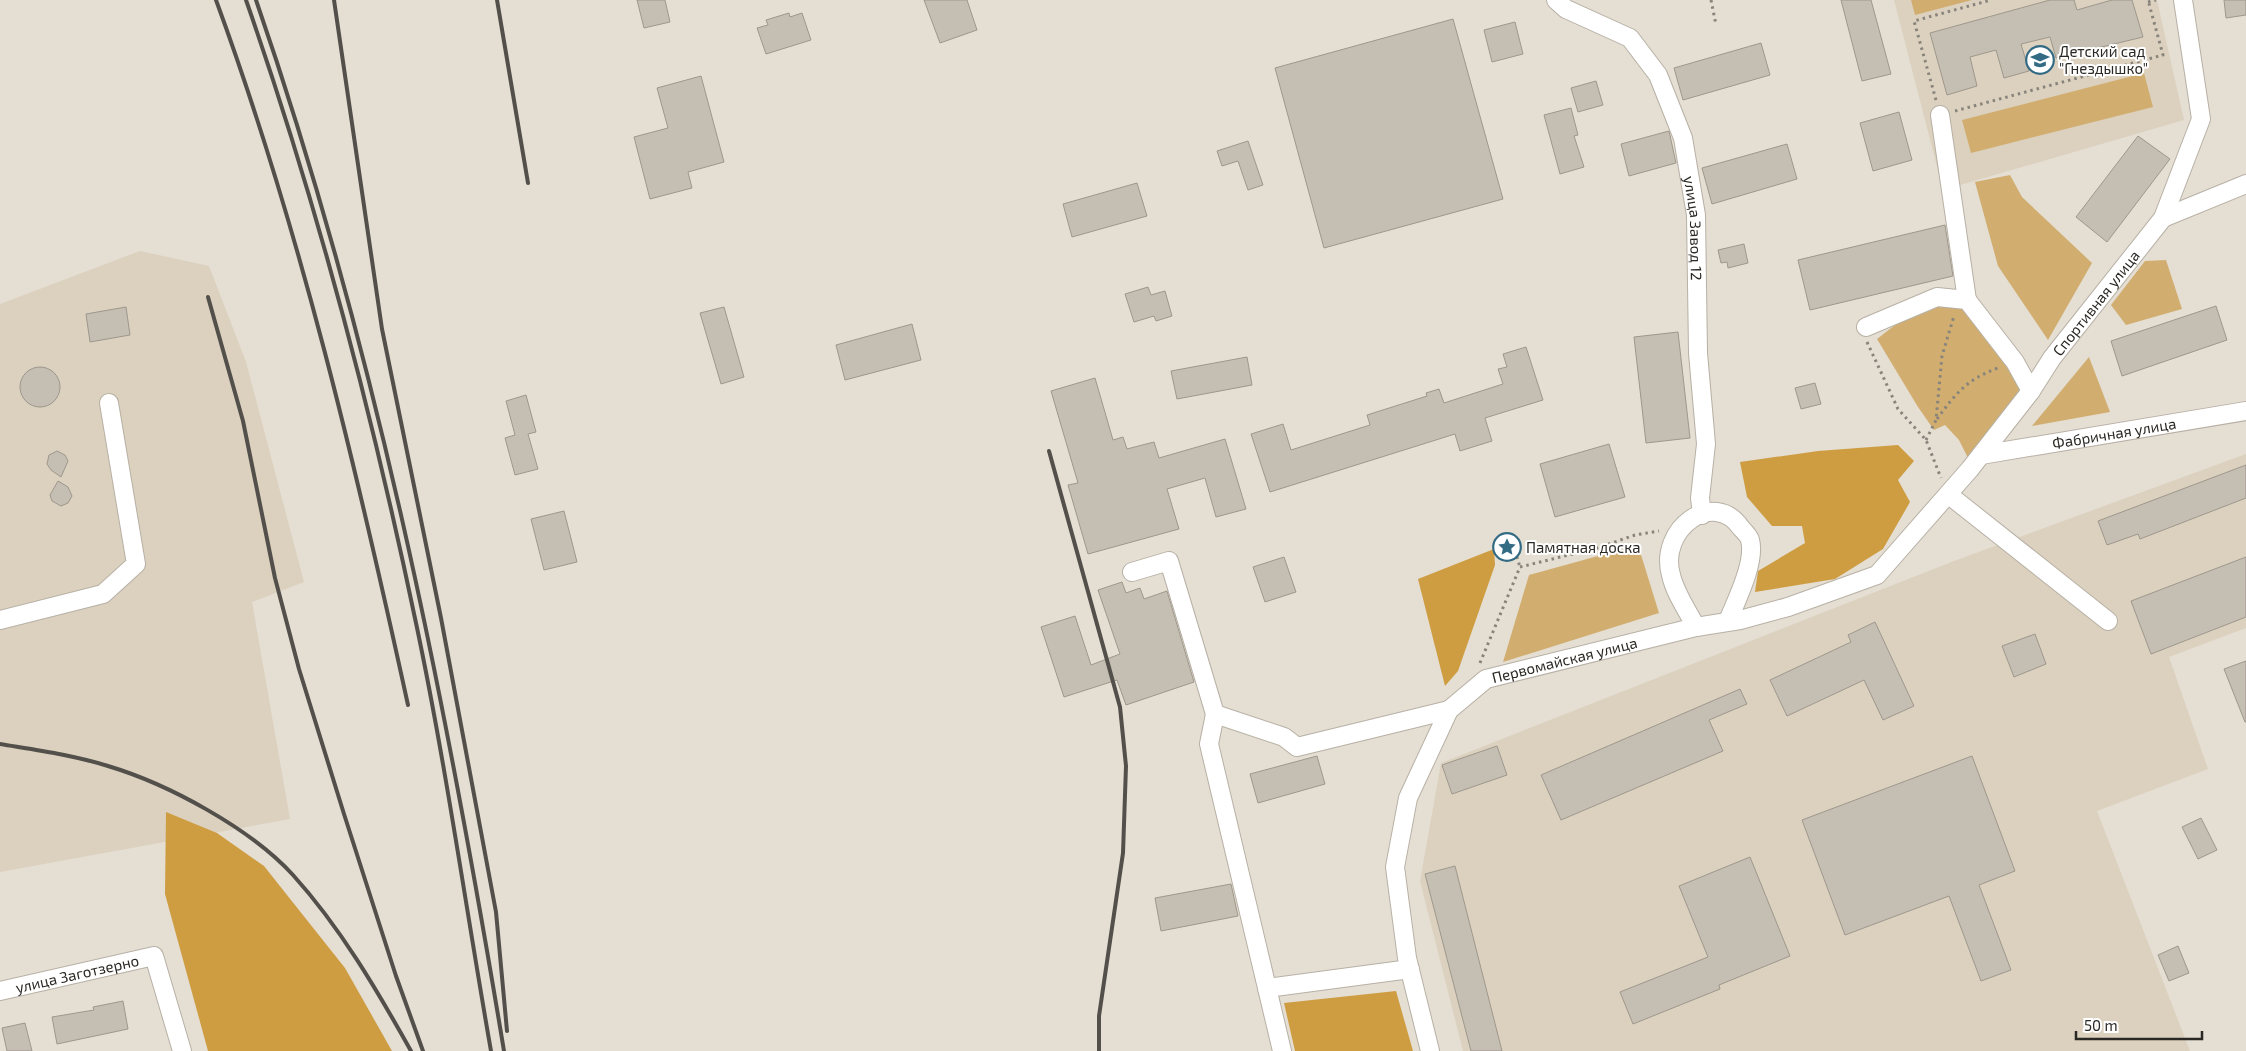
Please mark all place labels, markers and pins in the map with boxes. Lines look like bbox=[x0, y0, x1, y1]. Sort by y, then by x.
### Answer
place label: Детский сад "Гнездышко" bbox=[2059, 42, 2148, 77]
school or university icon: Детский сад "Гнездышко" bbox=[2025, 45, 2055, 75]
place icon: Памятная доска bbox=[1492, 532, 1522, 562]
place label: Памятная доска bbox=[1526, 538, 1641, 556]

